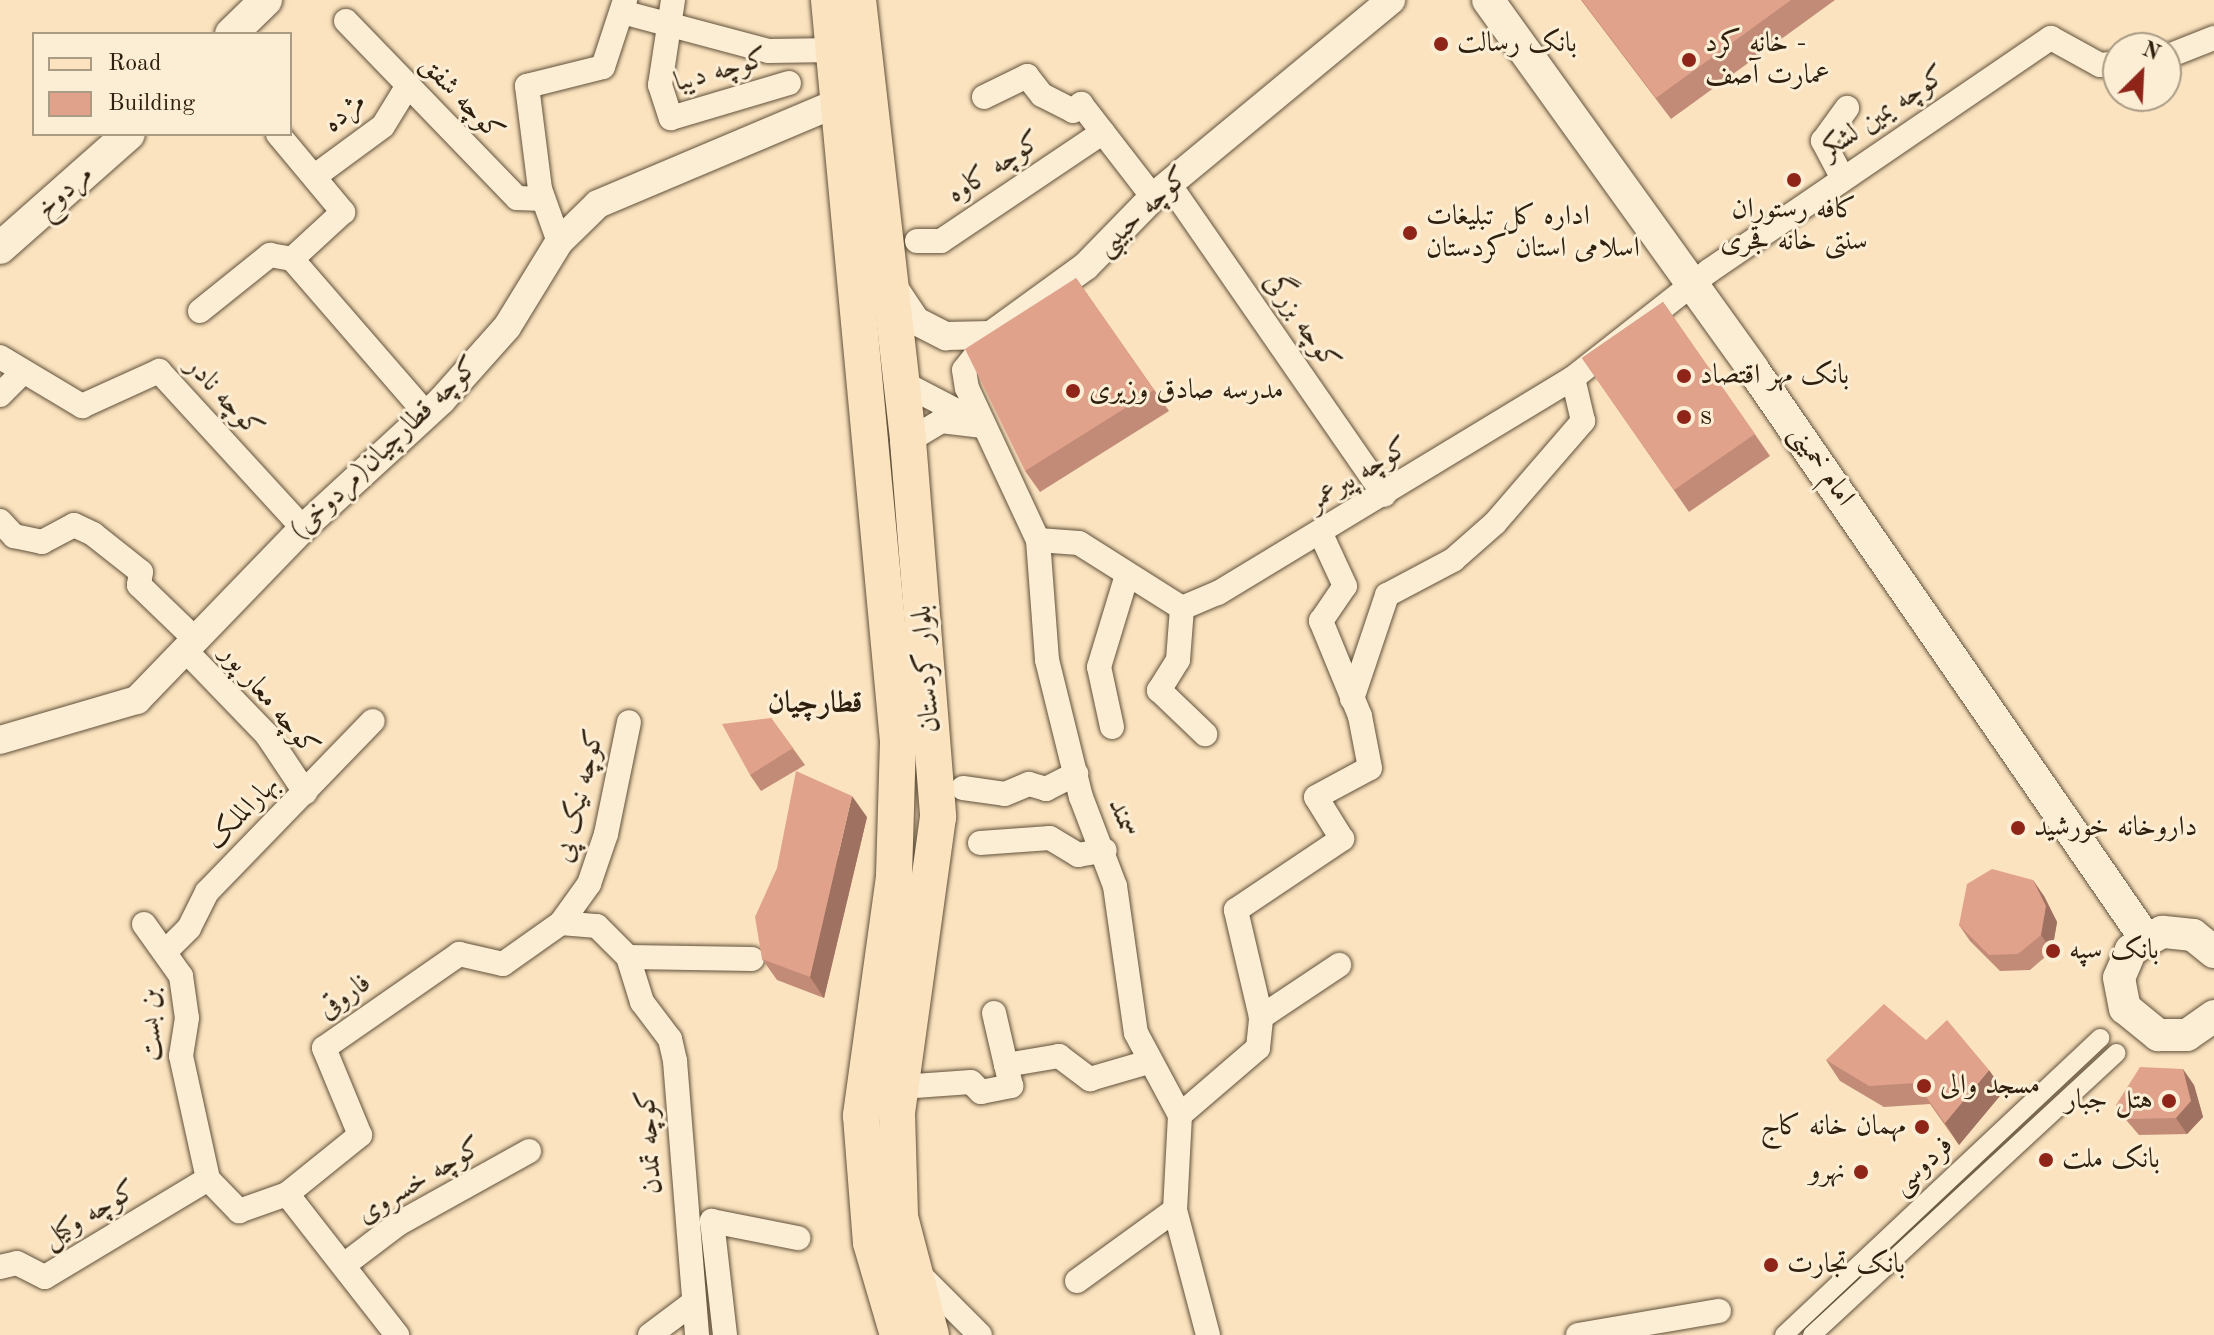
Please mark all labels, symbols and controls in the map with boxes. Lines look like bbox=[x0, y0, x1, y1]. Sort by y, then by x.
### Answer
place label: بانک رسالت bbox=[1457, 27, 1577, 61]
place label: خانه کرد - عمارت آصف bbox=[1705, 27, 1830, 93]
legend bbox=[32, 32, 292, 136]
north arrow bbox=[2102, 32, 2182, 112]
marker: بانک رسالت bbox=[1432, 35, 1450, 53]
text: N bbox=[2139, 38, 2163, 65]
street label: کوچه دیبا bbox=[670, 42, 772, 100]
street label: کوچه شفق bbox=[412, 49, 510, 149]
marker: خانه کرد - عمارت آصف bbox=[1680, 51, 1698, 69]
text: Road bbox=[108, 52, 161, 76]
street label: کوچه یمین لشکر bbox=[1815, 59, 1953, 167]
street label: مژده bbox=[317, 85, 373, 141]
text: Building bbox=[108, 92, 195, 116]
street label: کوچه کاوه bbox=[941, 124, 1049, 212]
street label: مردوخ bbox=[29, 158, 101, 226]
street label: کوچه حبیبی bbox=[1089, 160, 1197, 264]
marker: کافه رستوران سنتی خانه قجری bbox=[1785, 171, 1803, 189]
place label: کافه رستوران سنتی خانه قجری bbox=[1720, 193, 1868, 259]
place label: اداره کل تبلیغات اسلامی استان کردستان bbox=[1426, 200, 1640, 266]
marker: اداره کل تبلیغات اسلامی استان کردستان bbox=[1401, 224, 1419, 242]
street label: کوچه بزرگی bbox=[1255, 267, 1347, 377]
street label: کوچه نادر bbox=[178, 350, 270, 446]
street label: کوچه قطارچیان(مردوخی) bbox=[283, 350, 487, 548]
place label: بانک مهر اقتصاد bbox=[1700, 359, 1849, 393]
marker: بانک مهر اقتصاد bbox=[1675, 367, 1693, 385]
place label: مدرسه صادق وزیری bbox=[1089, 374, 1284, 408]
marker: مدرسه صادق وزیری bbox=[1064, 382, 1082, 400]
place label: s bbox=[1700, 400, 1712, 434]
marker: s bbox=[1675, 408, 1693, 426]
street label: امام خمینی bbox=[1781, 419, 1861, 513]
street label: کوچه پیرعمر bbox=[1302, 431, 1416, 519]
street label: بلوار کردستان bbox=[906, 604, 948, 734]
street label: کوچه معار پور bbox=[212, 638, 326, 764]
district label: قطارچیان bbox=[767, 686, 863, 722]
street label: کوچه نیک پی bbox=[547, 726, 613, 866]
street label: بهارالملک bbox=[199, 769, 287, 857]
street label: سمند bbox=[1100, 793, 1146, 843]
place label: داروخانه خورشید bbox=[2034, 811, 2197, 845]
marker: داروخانه خورشید bbox=[2009, 819, 2027, 837]
place label: بانک سپه bbox=[2069, 934, 2159, 968]
marker: بانک سپه bbox=[2044, 942, 2062, 960]
street label: فاروقی bbox=[312, 967, 378, 1027]
street label: بن بست bbox=[133, 987, 171, 1063]
place label: مسجد والی bbox=[1940, 1069, 2040, 1103]
marker: مسجد والی bbox=[1915, 1077, 1933, 1095]
place label: هتل جبار bbox=[2065, 1084, 2153, 1118]
street label: کوچه تمدن bbox=[630, 1088, 670, 1196]
marker: هتل جبار bbox=[2160, 1092, 2178, 1110]
place label: مهمان خانه کاج bbox=[1761, 1110, 1906, 1144]
marker: مهمان خانه کاج bbox=[1913, 1118, 1931, 1136]
street label: فردوسی bbox=[1885, 1129, 1961, 1203]
street label: کوچه خسروی bbox=[351, 1130, 489, 1232]
place label: بانک ملت bbox=[2062, 1143, 2160, 1177]
marker: بانک ملت bbox=[2037, 1151, 2055, 1169]
place label: نهرو bbox=[1809, 1155, 1845, 1189]
marker: نهرو bbox=[1852, 1163, 1870, 1181]
street label: کوچه وکیل bbox=[37, 1174, 143, 1256]
place label: بانک تجارت bbox=[1787, 1248, 1905, 1282]
marker: بانک تجارت bbox=[1762, 1256, 1780, 1274]

